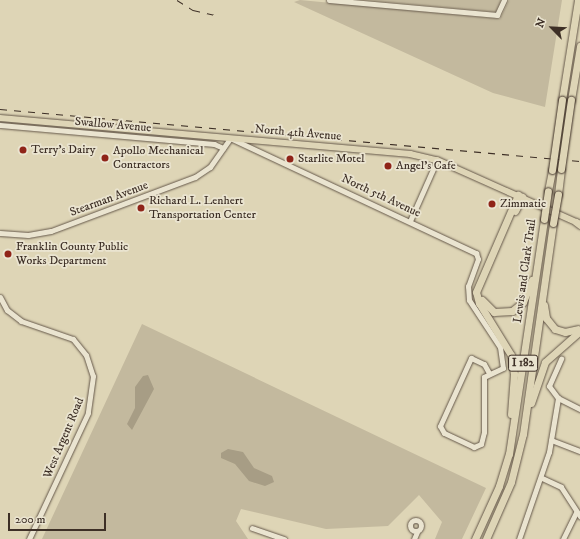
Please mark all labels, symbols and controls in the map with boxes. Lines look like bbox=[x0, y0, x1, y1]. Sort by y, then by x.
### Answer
north arrow bbox=[532, 8, 572, 48]
text: N bbox=[533, 16, 549, 30]
street label: Swallow Avenue bbox=[74, 114, 152, 136]
street label: North 4th Avenue bbox=[254, 122, 342, 144]
place label: Terry's Dairy bbox=[31, 143, 95, 157]
place label: Apollo Mechanical Contractors bbox=[113, 144, 204, 172]
marker: Terry's Dairy bbox=[18, 145, 28, 155]
place label: Starlite Motel bbox=[298, 152, 365, 166]
marker: Apollo Mechanical Contractors bbox=[100, 153, 110, 163]
marker: Starlite Motel bbox=[285, 154, 295, 164]
place label: Angel's Cafe bbox=[396, 159, 456, 173]
marker: Angel's Cafe bbox=[383, 161, 393, 171]
street label: North 5th Avenue bbox=[339, 171, 423, 221]
street label: Stearman Avenue bbox=[68, 178, 150, 220]
place label: Richard L. Lenhert Transportation Center bbox=[149, 194, 256, 222]
place label: Zimmatic bbox=[500, 197, 546, 211]
marker: Zimmatic bbox=[487, 199, 497, 209]
marker: Richard L. Lenhert Transportation Center bbox=[136, 203, 146, 213]
street label: Lewis and Clark Trail bbox=[511, 218, 539, 324]
place label: Franklin County Public Works Department bbox=[16, 240, 128, 268]
marker: Franklin County Public Works Department bbox=[3, 249, 13, 259]
road number: I 182 bbox=[508, 354, 538, 372]
street label: West Argent Road bbox=[41, 396, 87, 480]
scale bar bbox=[10, 505, 108, 531]
text: 200 m bbox=[15, 512, 45, 527]

